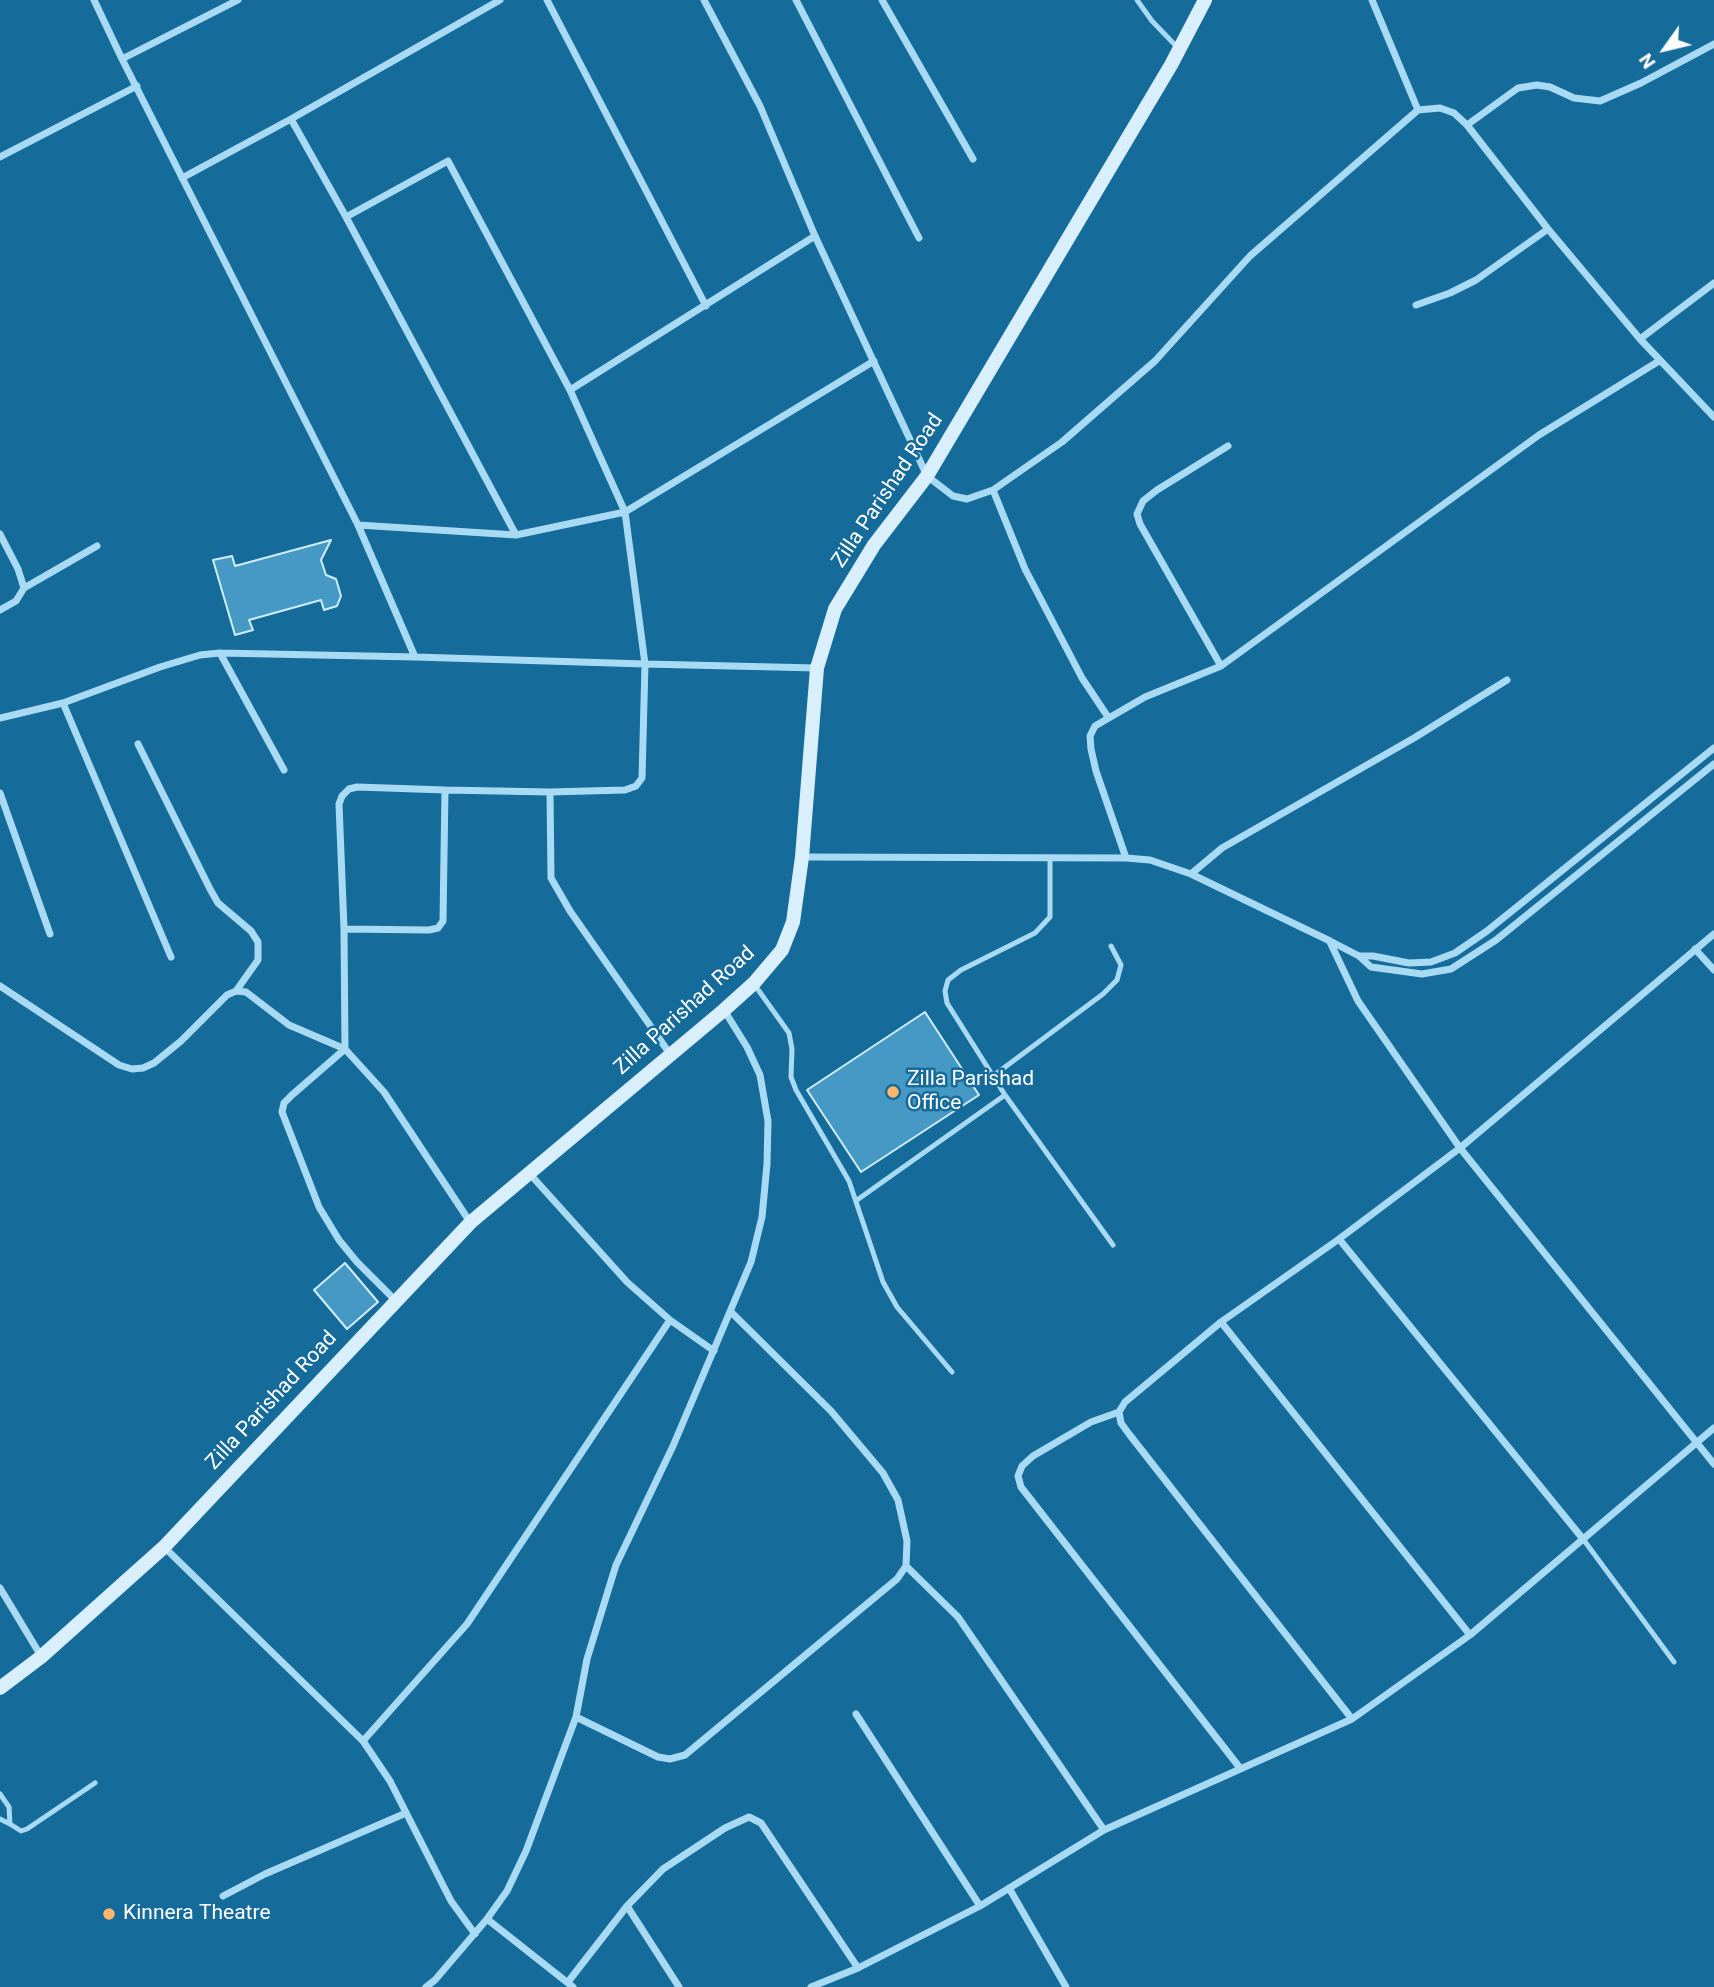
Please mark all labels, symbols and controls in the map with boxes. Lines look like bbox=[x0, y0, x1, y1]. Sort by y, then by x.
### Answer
north arrow bbox=[1630, 14, 1700, 84]
text: N bbox=[1634, 49, 1660, 73]
street label: Zilla Parishad Road bbox=[827, 409, 949, 573]
street label: Zilla Parishad Road bbox=[610, 941, 760, 1081]
place label: Zilla Parishad Office bbox=[907, 1067, 1034, 1117]
marker: Zilla Parishad Office bbox=[885, 1084, 901, 1100]
street label: Zilla Parishad Road bbox=[201, 1326, 343, 1476]
place label: Kinnera Theatre bbox=[123, 1901, 271, 1927]
marker: Kinnera Theatre bbox=[101, 1906, 117, 1922]

